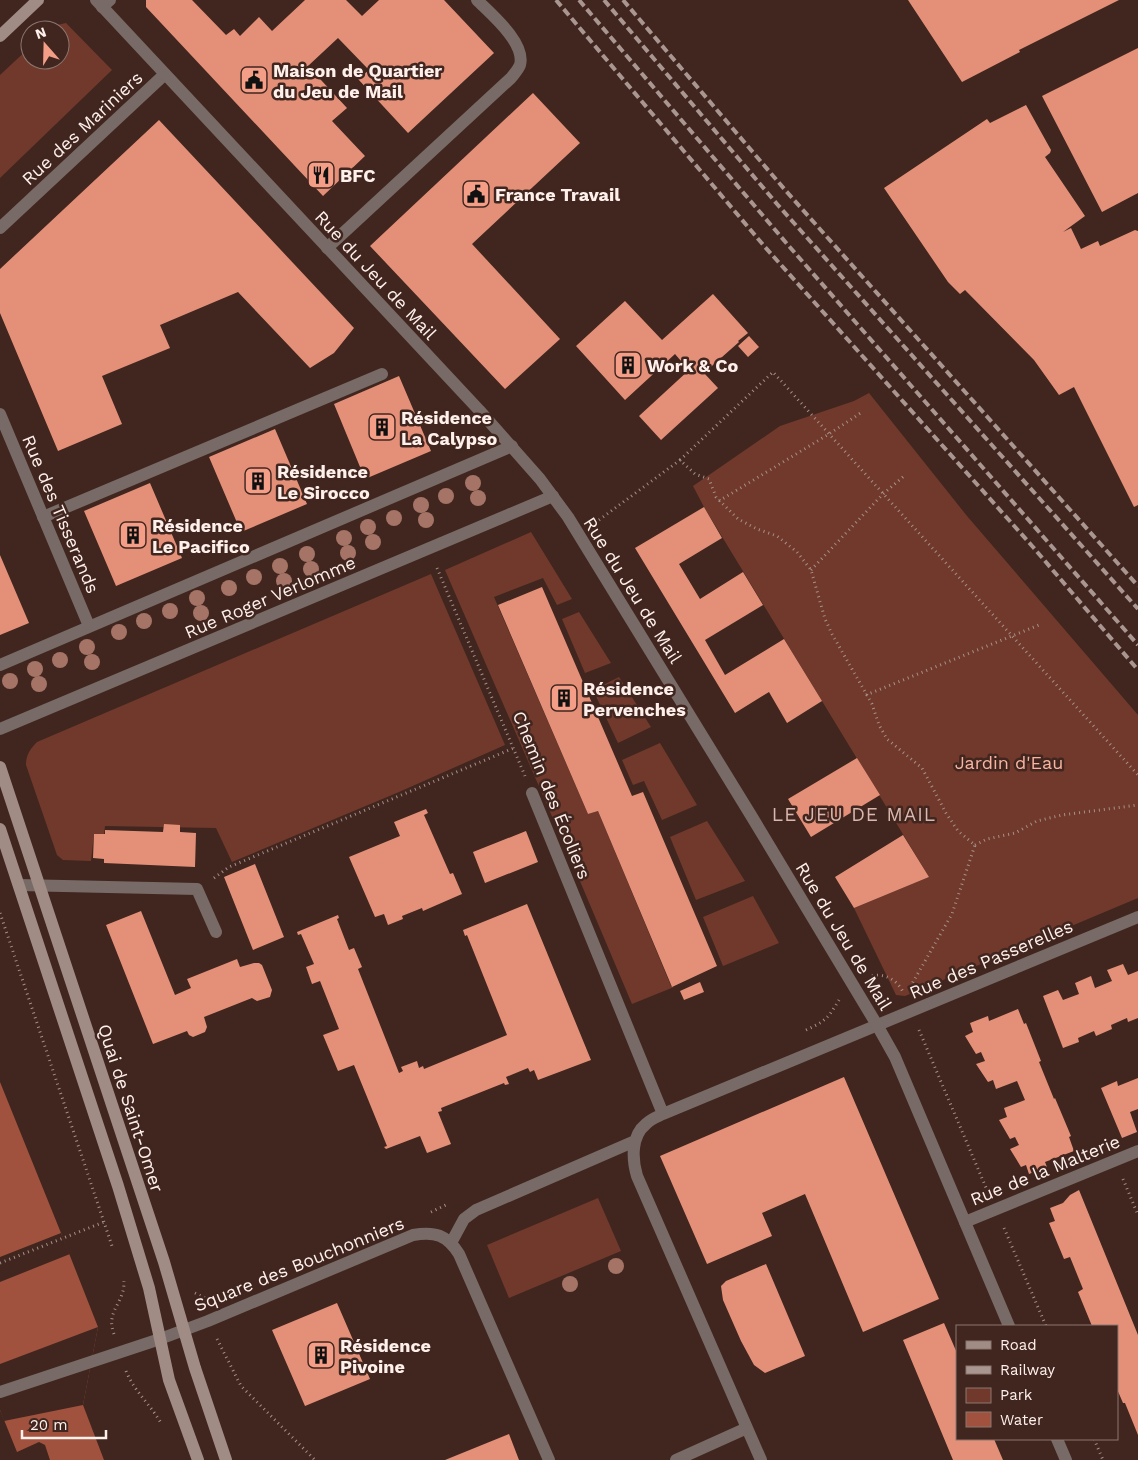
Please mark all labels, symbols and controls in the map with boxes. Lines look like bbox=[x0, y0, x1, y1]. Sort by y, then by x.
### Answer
north arrow bbox=[20, 20, 70, 70]
text: N bbox=[33, 23, 48, 42]
place label: Maison de Quartier du Jeu de Mail bbox=[273, 60, 442, 102]
public building icon: Maison de Quartier du Jeu de Mail bbox=[239, 65, 269, 95]
street label: Rue des Mariniers bbox=[17, 67, 147, 189]
restaurant icon: BFC bbox=[306, 160, 336, 190]
place label: BFC bbox=[340, 165, 376, 186]
public building icon: France Travail bbox=[461, 179, 491, 209]
place label: France Travail bbox=[495, 184, 620, 205]
street label: Rue du Jeu de Mail bbox=[311, 206, 442, 344]
building icon: Work & Co bbox=[613, 350, 643, 380]
place label: Work & Co bbox=[647, 355, 739, 376]
place label: Résidence La Calypso bbox=[401, 407, 497, 449]
building icon: Résidence La Calypso bbox=[367, 412, 397, 442]
street label: Rue des Tisserands bbox=[18, 432, 104, 596]
place label: Résidence Le Sirocco bbox=[277, 461, 370, 503]
building icon: Résidence Le Sirocco bbox=[243, 466, 273, 496]
street label: Rue du Jeu de Mail bbox=[579, 513, 687, 668]
place label: Résidence Le Pacifico bbox=[152, 515, 250, 557]
building icon: Résidence Le Pacifico bbox=[118, 520, 148, 550]
street label: Rue Roger Verlomme bbox=[181, 551, 359, 643]
place label: Résidence Pervenches bbox=[583, 678, 686, 720]
building icon: Résidence Pervenches bbox=[549, 683, 579, 713]
street label: Chemin des Écoliers bbox=[509, 708, 595, 882]
park label: Jardin d'Eau bbox=[955, 752, 1063, 773]
district label: LE JEU DE MAIL bbox=[772, 803, 936, 826]
street label: Rue du Jeu de Mail bbox=[792, 858, 897, 1014]
street label: Rue des Passerelles bbox=[906, 915, 1076, 1003]
street label: Quai de Saint-Omer bbox=[94, 1021, 168, 1195]
street label: Rue de la Malterie bbox=[967, 1130, 1123, 1210]
street label: Square des Bouchonniers bbox=[191, 1212, 407, 1316]
legend bbox=[956, 1325, 1118, 1440]
place label: Résidence Pivoine bbox=[340, 1335, 431, 1377]
text: Road bbox=[1000, 1336, 1037, 1354]
building icon: Résidence Pivoine bbox=[306, 1340, 336, 1370]
text: Railway bbox=[1000, 1361, 1055, 1379]
text: Park bbox=[1000, 1386, 1033, 1404]
scale bar bbox=[22, 1408, 106, 1440]
text: Water bbox=[1000, 1411, 1043, 1429]
text: 20 m bbox=[30, 1416, 68, 1434]

